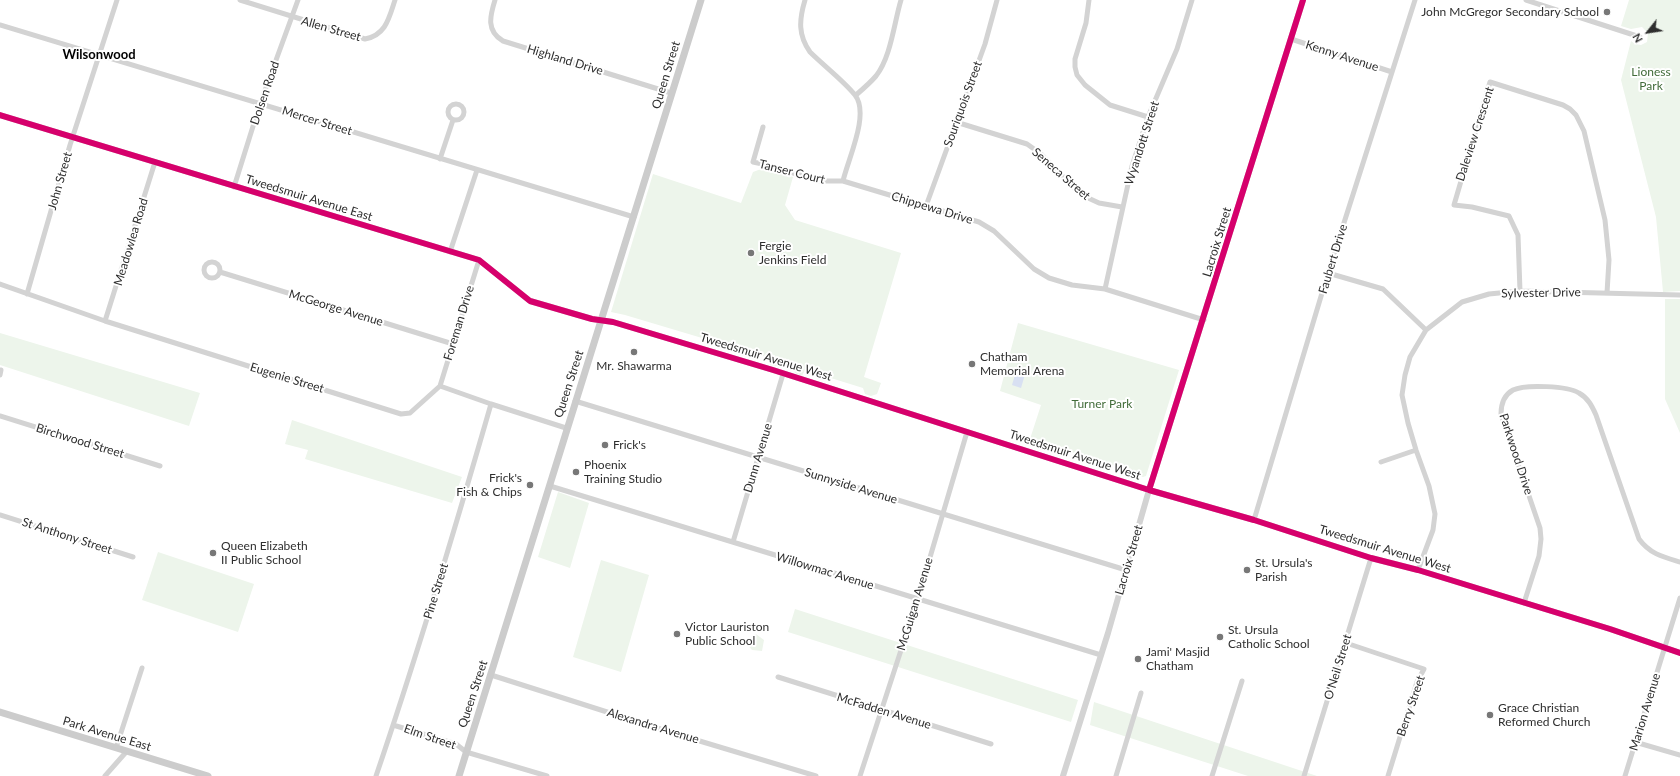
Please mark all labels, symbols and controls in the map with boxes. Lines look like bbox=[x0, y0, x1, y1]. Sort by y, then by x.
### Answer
place label: John McGregor Secondary School bbox=[1421, 5, 1599, 19]
marker: John McGregor Secondary School bbox=[1602, 7, 1612, 17]
north arrow bbox=[1628, 12, 1668, 52]
street label: Allen Street bbox=[299, 14, 363, 44]
text: N bbox=[1629, 31, 1645, 45]
street label: Kenny Avenue bbox=[1304, 37, 1380, 75]
street label: Queen Street bbox=[649, 39, 683, 111]
street label: Highland Drive bbox=[525, 42, 605, 78]
district label: Wilsonwood bbox=[62, 47, 136, 63]
street label: Dolsen Road bbox=[247, 59, 283, 127]
street label: Souriquois Street bbox=[941, 59, 985, 149]
park label: Lioness Park bbox=[1631, 65, 1671, 93]
street label: Daleview Crescent bbox=[1453, 85, 1497, 183]
street label: Wyandott Street bbox=[1122, 99, 1162, 187]
street label: Mercer Street bbox=[280, 104, 354, 138]
street label: Seneca Street bbox=[1029, 145, 1093, 203]
street label: John Street bbox=[45, 150, 75, 212]
street label: Tanser Court bbox=[758, 157, 826, 187]
street label: Tweedsmuir Avenue East bbox=[244, 172, 374, 224]
street label: Chippewa Drive bbox=[890, 189, 974, 227]
street label: Meadowlea Road bbox=[111, 196, 151, 288]
street label: Lacroix Street bbox=[1200, 205, 1234, 279]
street label: Faubert Drive bbox=[1316, 222, 1350, 296]
place label: Fergie Jenkins Field bbox=[759, 239, 826, 267]
marker: Fergie Jenkins Field bbox=[746, 248, 756, 258]
street label: Foreman Drive bbox=[441, 284, 477, 362]
street label: Sylvester Drive bbox=[1501, 285, 1581, 301]
street label: McGeorge Avenue bbox=[287, 287, 385, 329]
street label: Tweedsmuir Avenue West bbox=[698, 330, 834, 384]
marker: Mr. Shawarma bbox=[629, 347, 639, 357]
street label: Queen Street bbox=[551, 348, 587, 420]
place label: Chatham Memorial Arena bbox=[980, 350, 1064, 378]
place label: Mr. Shawarma bbox=[596, 359, 672, 373]
marker: Chatham Memorial Arena bbox=[967, 359, 977, 369]
street label: Eugenie Street bbox=[248, 360, 326, 396]
park label: Turner Park bbox=[1072, 397, 1132, 411]
street label: Parkwood Drive bbox=[1496, 411, 1536, 497]
street label: Birchwood Street bbox=[34, 421, 126, 461]
street label: Dunn Avenue bbox=[741, 422, 775, 494]
street label: Tweedsmuir Avenue West bbox=[1008, 427, 1142, 483]
place label: Frick's bbox=[613, 438, 646, 452]
marker: Frick's bbox=[600, 440, 610, 450]
place label: Phoenix Training Studio bbox=[584, 458, 662, 486]
street label: Sunnyside Avenue bbox=[803, 465, 899, 507]
marker: Phoenix Training Studio bbox=[571, 467, 581, 477]
place label: Frick's Fish & Chips bbox=[456, 471, 522, 499]
marker: Frick's Fish & Chips bbox=[525, 480, 535, 490]
street label: St Anthony Street bbox=[20, 515, 114, 557]
street label: Tweedsmuir Avenue West bbox=[1317, 522, 1453, 576]
street label: Lacroix Street bbox=[1112, 523, 1146, 597]
place label: Queen Elizabeth II Public School bbox=[221, 539, 308, 567]
marker: Queen Elizabeth II Public School bbox=[208, 548, 218, 558]
street label: Willowmac Avenue bbox=[774, 549, 876, 593]
street label: McGuigan Avenue bbox=[894, 556, 936, 652]
place label: St. Ursula's Parish bbox=[1255, 556, 1313, 584]
street label: Pine Street bbox=[421, 561, 451, 621]
marker: St. Ursula's Parish bbox=[1242, 565, 1252, 575]
place label: Victor Lauriston Public School bbox=[685, 620, 769, 648]
place label: St. Ursula Catholic School bbox=[1228, 623, 1310, 651]
marker: Victor Lauriston Public School bbox=[672, 629, 682, 639]
marker: St. Ursula Catholic School bbox=[1215, 632, 1225, 642]
street label: O'Neil Street bbox=[1321, 633, 1355, 701]
place label: Jami' Masjid Chatham bbox=[1146, 645, 1210, 673]
marker: Jami' Masjid Chatham bbox=[1133, 654, 1143, 664]
street label: Queen Street bbox=[455, 658, 491, 730]
street label: Marion Avenue bbox=[1626, 671, 1664, 753]
street label: Berry Street bbox=[1394, 674, 1428, 738]
street label: McFadden Avenue bbox=[835, 690, 933, 732]
place label: Grace Christian Reformed Church bbox=[1498, 701, 1591, 729]
street label: Alexandra Avenue bbox=[605, 705, 701, 747]
marker: Grace Christian Reformed Church bbox=[1485, 710, 1495, 720]
street label: Park Avenue East bbox=[61, 714, 153, 754]
street label: Elm Street bbox=[402, 721, 458, 753]

